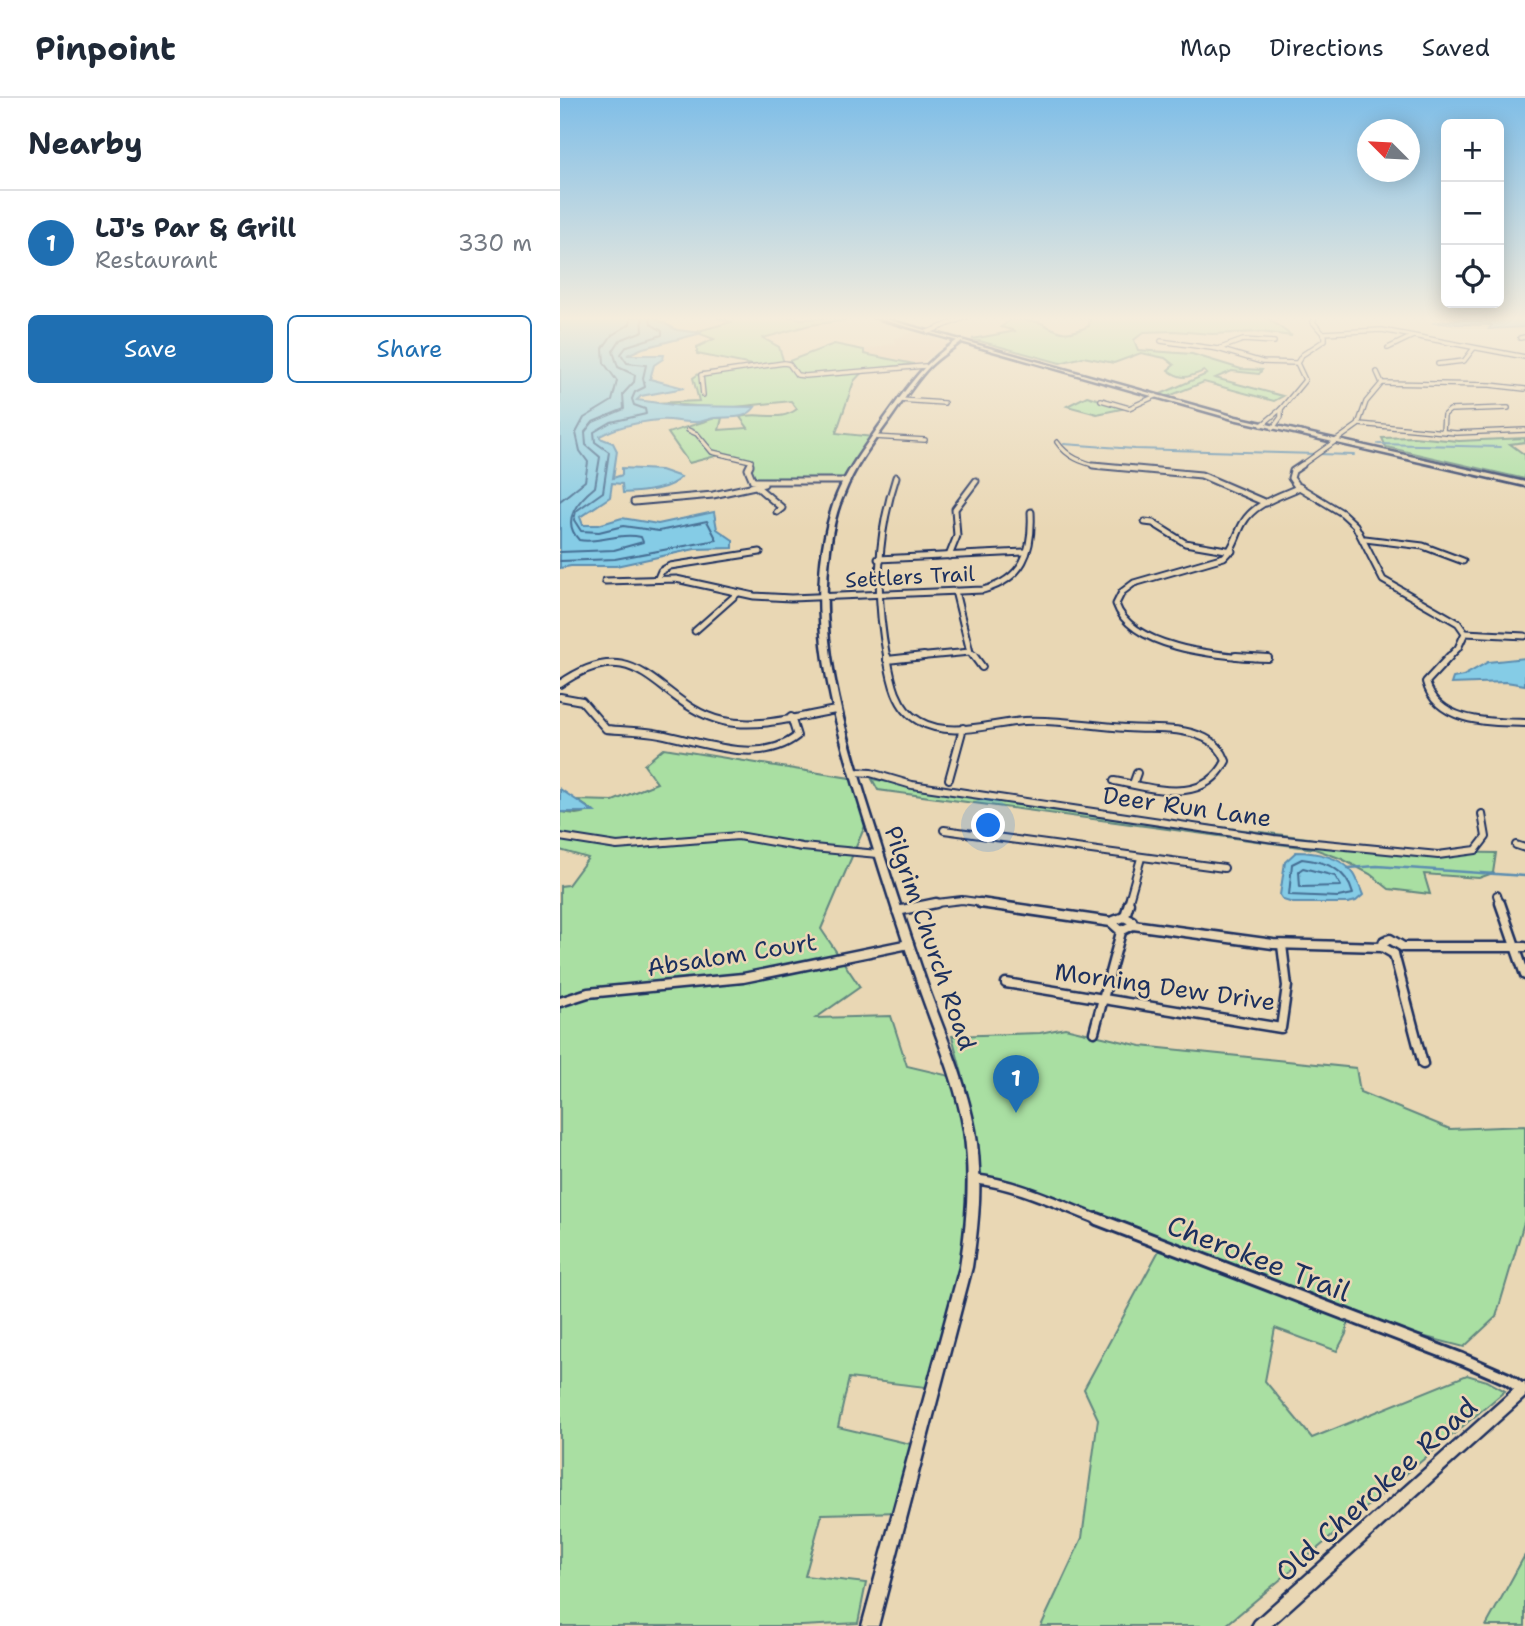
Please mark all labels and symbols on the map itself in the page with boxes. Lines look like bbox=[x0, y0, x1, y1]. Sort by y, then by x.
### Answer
north arrow bbox=[1357, 119, 1420, 182]
street label: Settlers Trail bbox=[845, 560, 976, 594]
street label: Deer Run Lane bbox=[1101, 779, 1273, 835]
your location bbox=[971, 808, 1005, 842]
street label: Pilgrim Church Road bbox=[877, 822, 983, 1054]
street label: Absalom Court bbox=[645, 926, 819, 984]
street label: Morning Dew Drive bbox=[1053, 956, 1277, 1018]
pin: 1 bbox=[993, 1055, 1039, 1113]
street label: Cherokee Trail bbox=[1162, 1206, 1357, 1311]
street label: Old Cherokee Road bbox=[1267, 1388, 1485, 1590]

